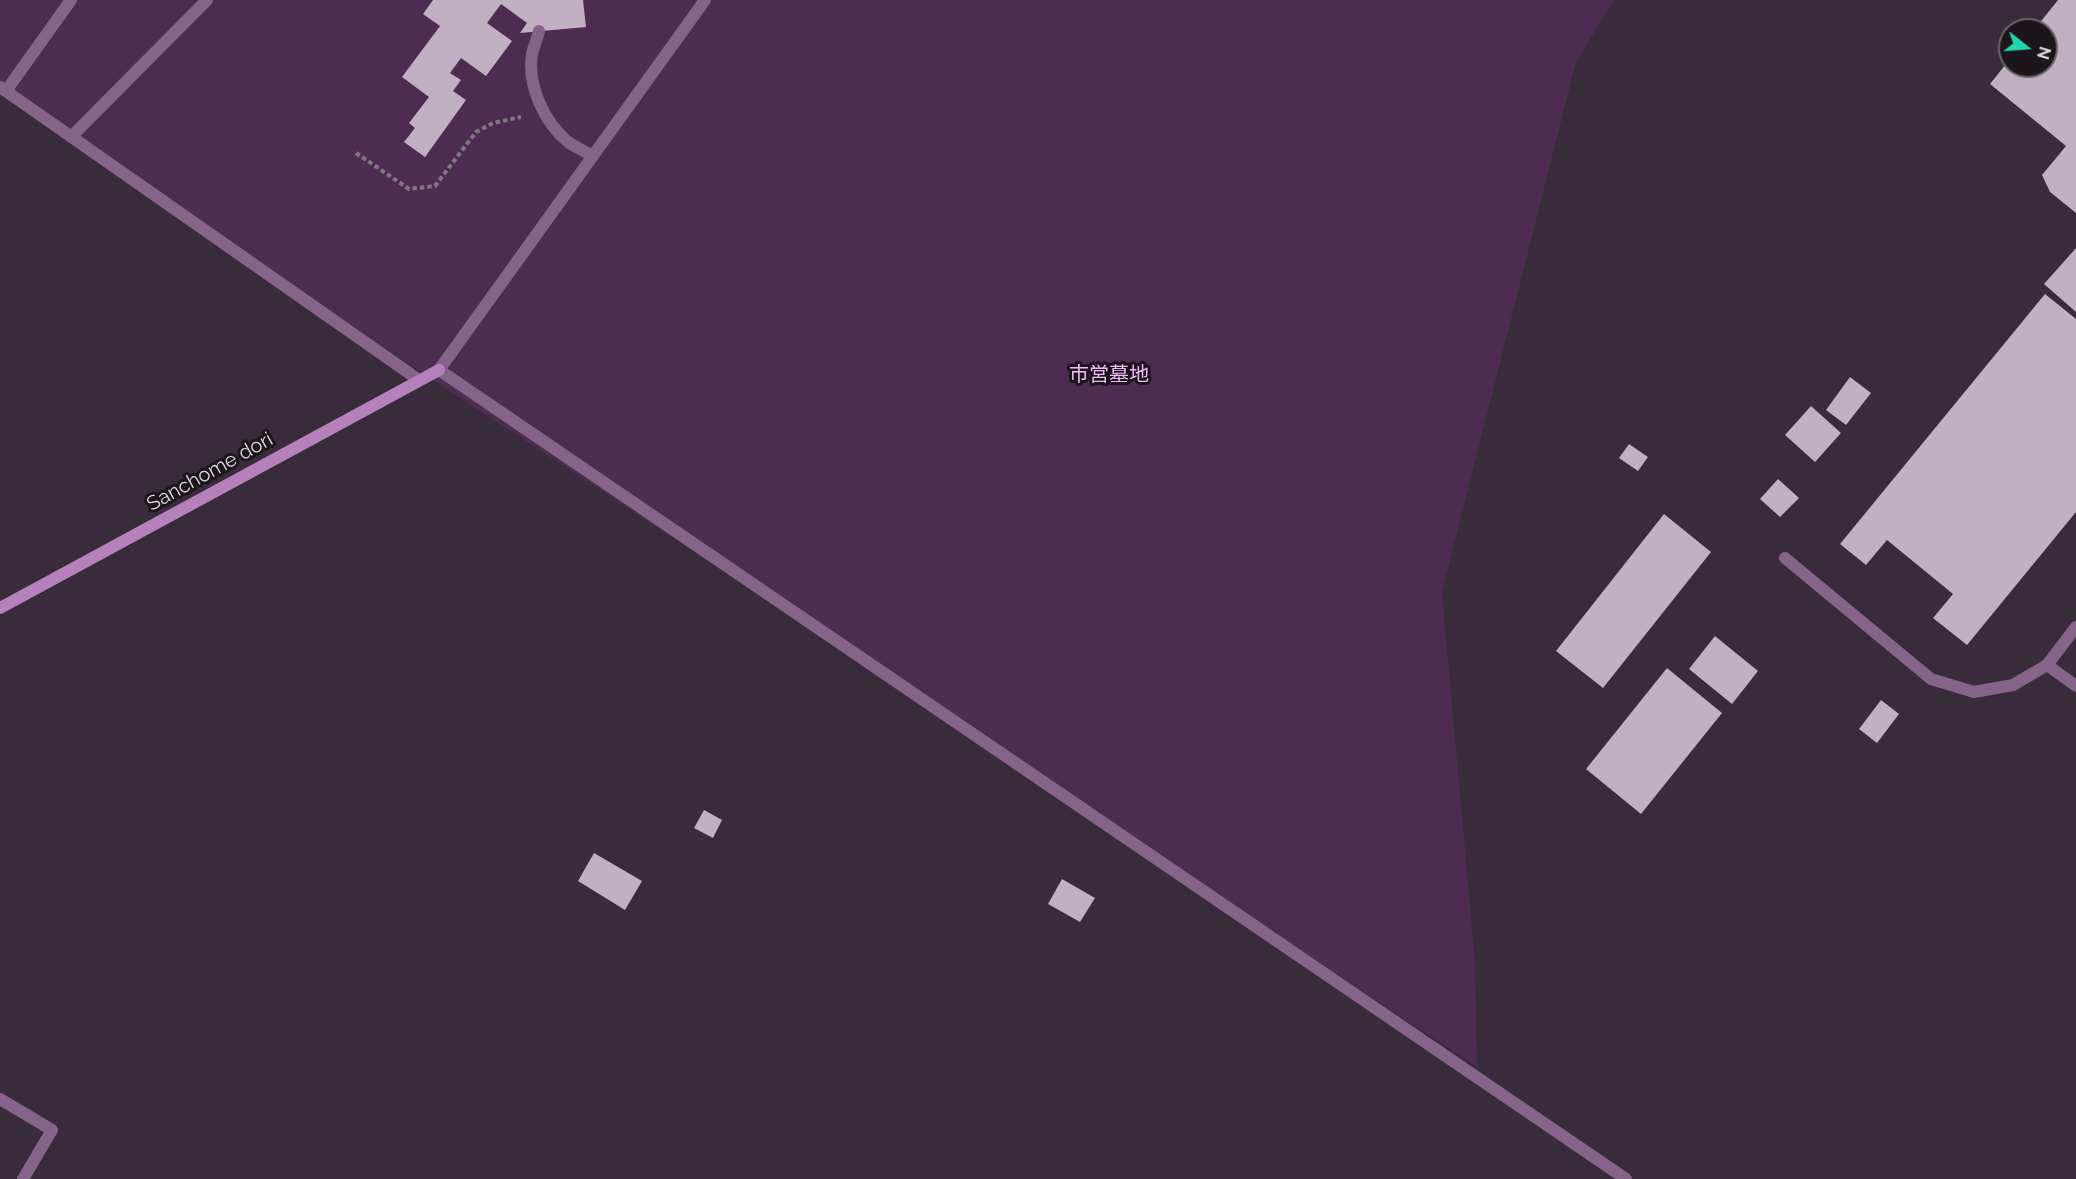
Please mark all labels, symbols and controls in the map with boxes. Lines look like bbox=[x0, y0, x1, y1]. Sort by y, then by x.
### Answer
north arrow bbox=[1998, 18, 2058, 78]
text: N bbox=[2033, 44, 2055, 61]
park label: 市営墓地 bbox=[1069, 363, 1149, 387]
street label: Sanchome dori bbox=[143, 428, 277, 516]

